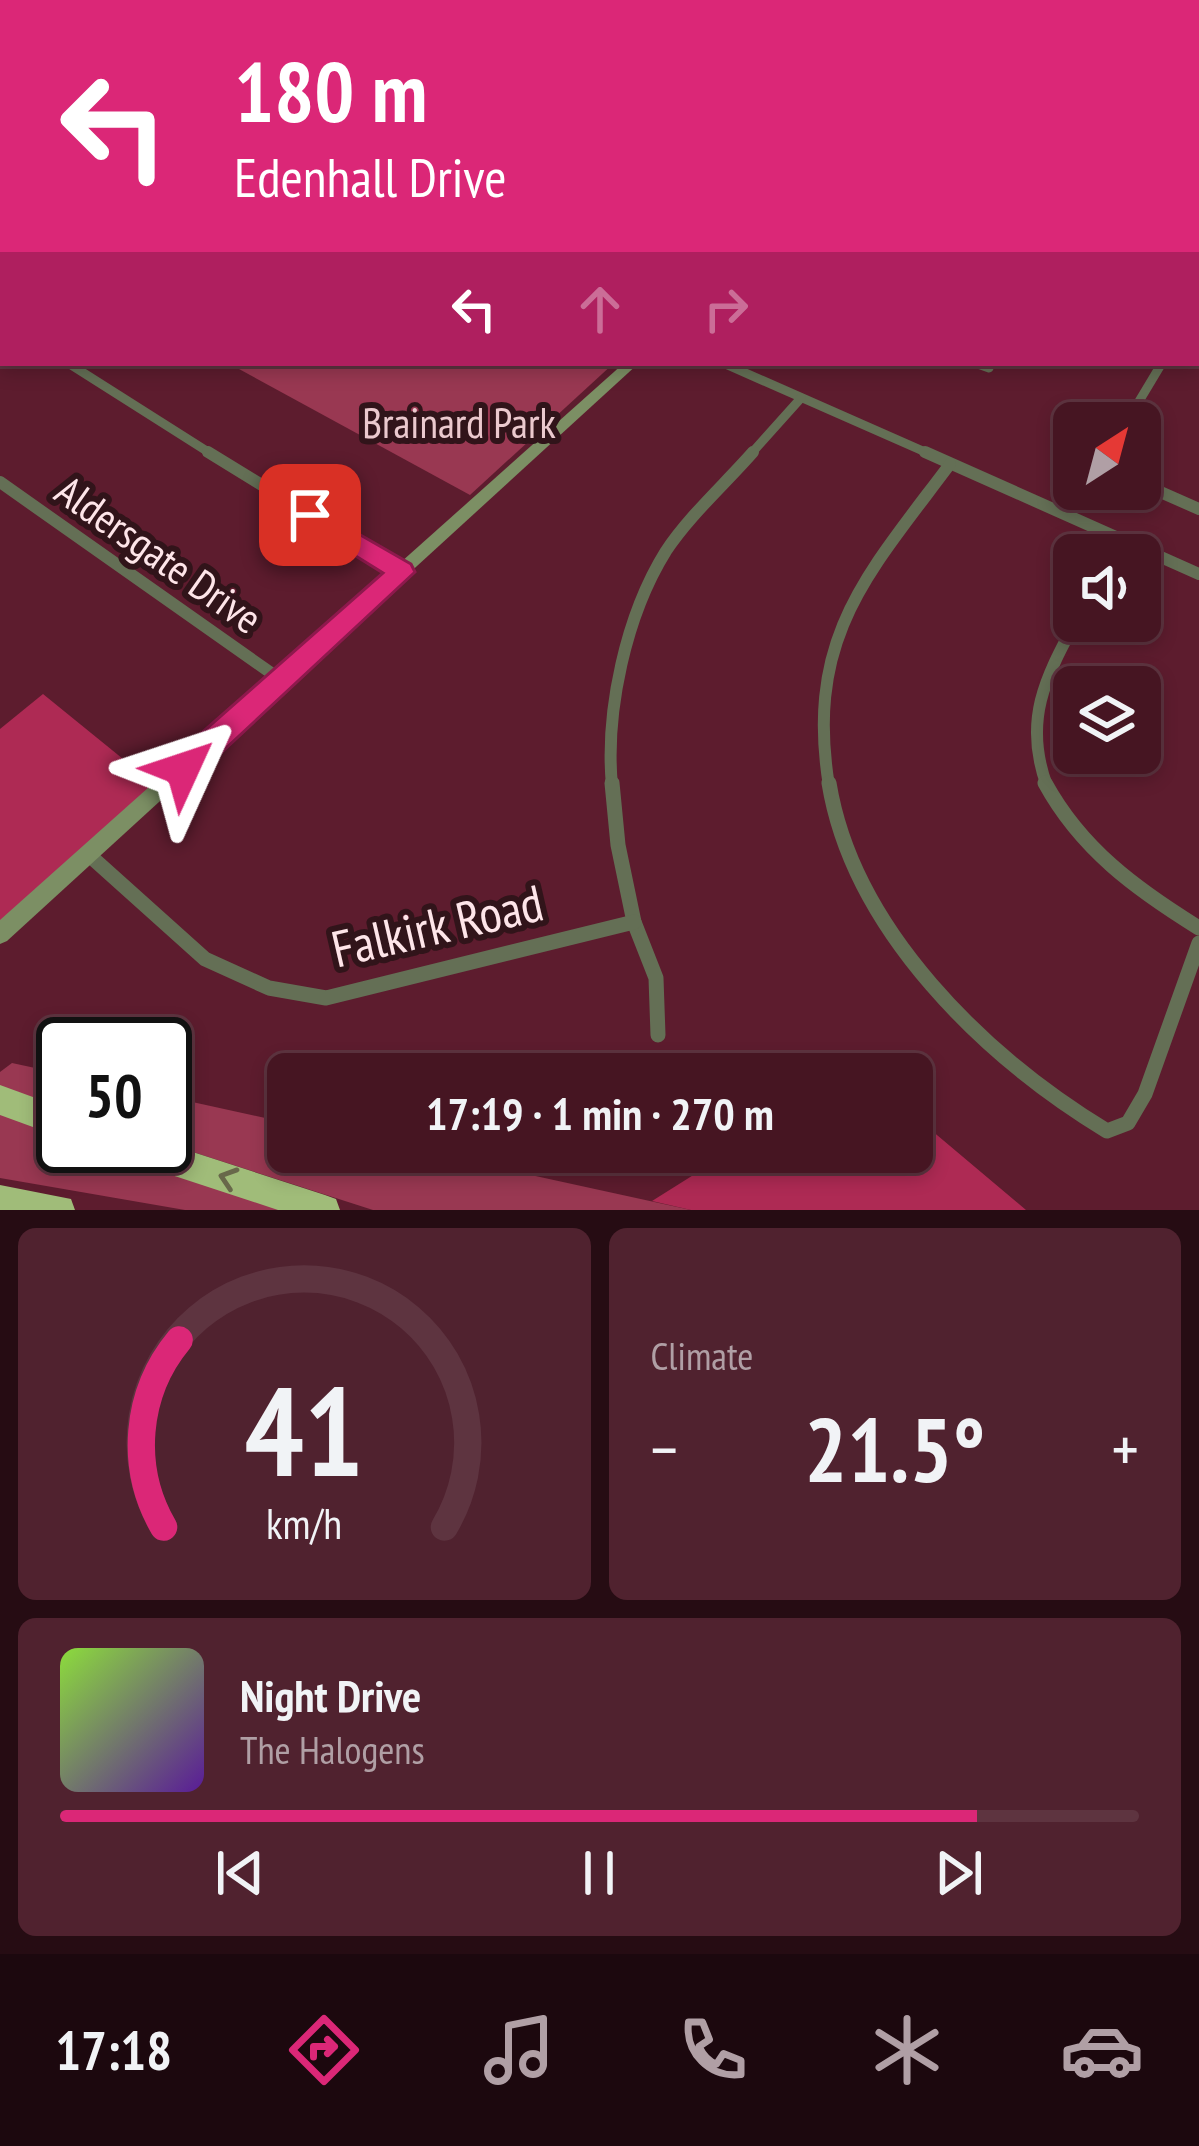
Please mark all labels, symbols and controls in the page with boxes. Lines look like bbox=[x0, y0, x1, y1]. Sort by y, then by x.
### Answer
text: 180 m bbox=[234, 36, 427, 145]
icon: left bbox=[36, 48, 192, 204]
text: Edenhall Drive bbox=[234, 142, 507, 212]
icon: left bbox=[441, 276, 507, 342]
icon: ahead bbox=[567, 276, 633, 342]
icon: right bbox=[693, 276, 759, 342]
park label: Brainard Park bbox=[362, 395, 556, 450]
north arrow bbox=[1053, 402, 1161, 510]
map controls bbox=[1053, 402, 1161, 774]
street label: Aldersgate Drive bbox=[45, 463, 273, 645]
pin bbox=[259, 464, 361, 566]
icon: arrive bbox=[277, 482, 343, 548]
button: sound bbox=[1053, 534, 1161, 642]
button: layers bbox=[1053, 666, 1161, 774]
position arrow bbox=[120, 706, 246, 832]
street label: Falkirk Road bbox=[325, 869, 549, 981]
speed limit sign: 50 bbox=[36, 1017, 192, 1173]
text: 17:19 · 1 min · 270 m bbox=[426, 1084, 774, 1142]
one-way arrow bbox=[218, 1168, 239, 1193]
text: Climate bbox=[651, 1330, 753, 1381]
text: 41 bbox=[245, 1349, 364, 1510]
text: 21.5° bbox=[804, 1390, 985, 1507]
text: − bbox=[651, 1406, 678, 1491]
text: + bbox=[1112, 1406, 1139, 1491]
text: km/h bbox=[266, 1495, 342, 1551]
text: Night Drive bbox=[240, 1666, 421, 1724]
text: The Halogens bbox=[240, 1724, 425, 1775]
icon: previous bbox=[207, 1840, 273, 1906]
icon: pause bbox=[566, 1840, 632, 1906]
icon: next bbox=[926, 1840, 992, 1906]
icon: directions bbox=[282, 2008, 366, 2092]
icon: music bbox=[477, 2008, 561, 2092]
icon: phone bbox=[671, 2008, 755, 2092]
icon: climate bbox=[865, 2008, 949, 2092]
icon: car bbox=[1060, 2008, 1144, 2092]
text: 17:18 bbox=[55, 2015, 172, 2085]

